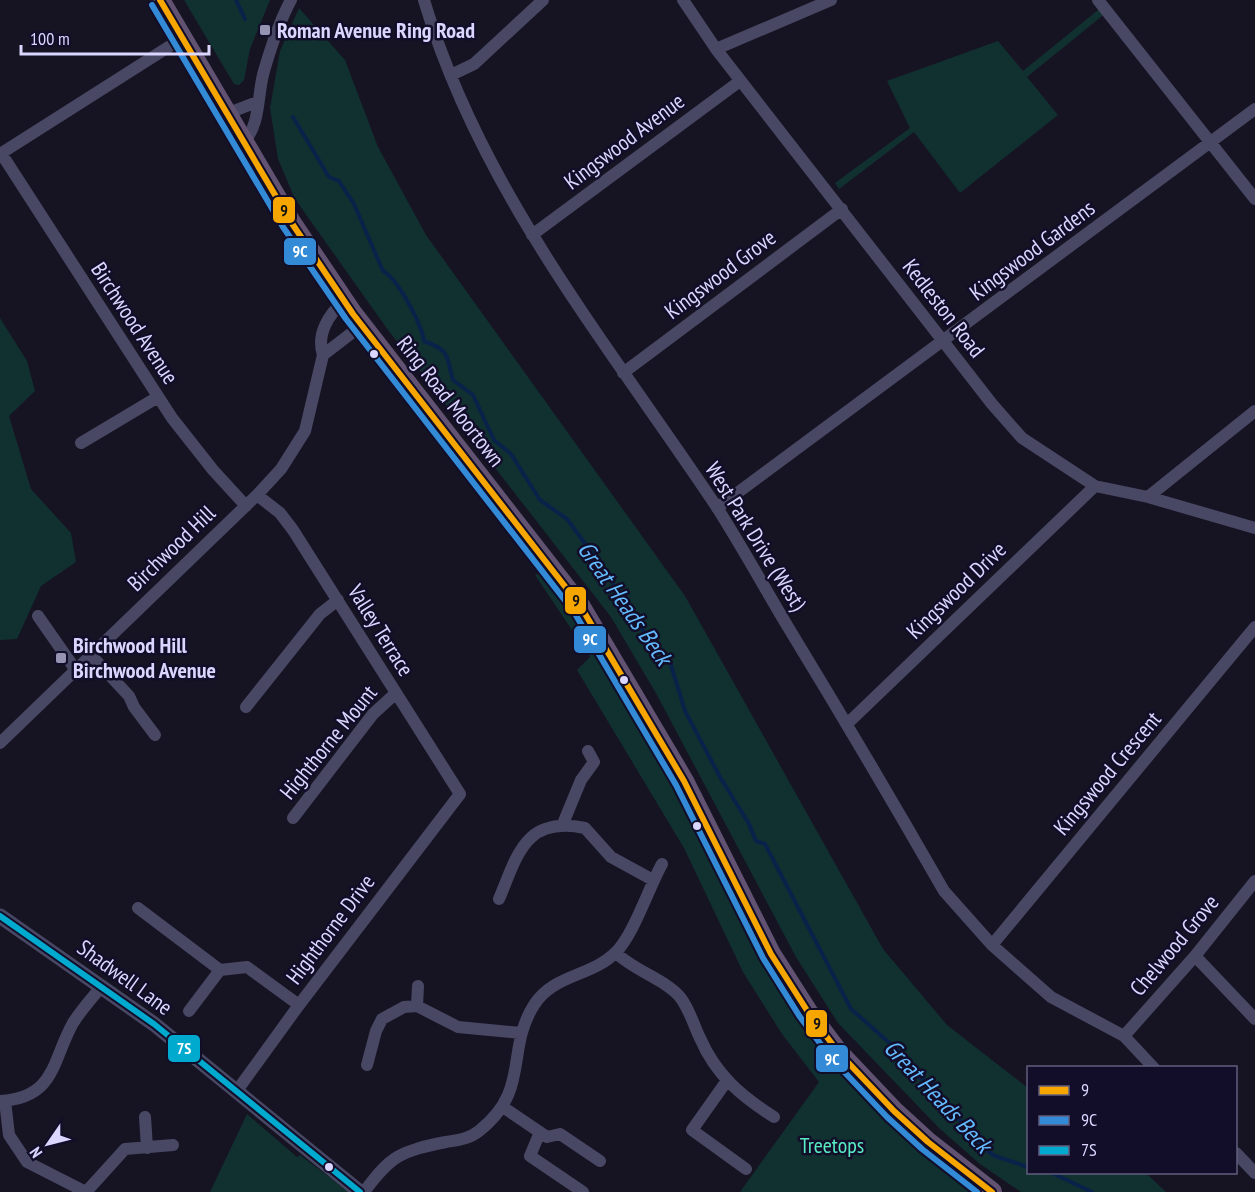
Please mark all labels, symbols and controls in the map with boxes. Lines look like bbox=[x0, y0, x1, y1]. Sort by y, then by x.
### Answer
place label: Roman Avenue Ring Road bbox=[277, 16, 475, 44]
scale bar bbox=[21, 18, 208, 56]
marker: Roman Avenue Ring Road bbox=[258, 23, 272, 37]
text: 100 m bbox=[30, 27, 70, 50]
street label: Kingswood Avenue bbox=[558, 87, 690, 195]
street label: Kingswood Gardens bbox=[964, 194, 1100, 306]
line badge: 9 bbox=[272, 196, 296, 224]
text: 9 bbox=[280, 200, 288, 220]
street label: Kingswood Grove bbox=[659, 223, 781, 325]
line badge: 9C bbox=[283, 237, 317, 266]
text: 9C bbox=[293, 241, 308, 261]
street label: Kedleston Road bbox=[897, 253, 991, 363]
street label: Birchwood Avenue bbox=[85, 257, 185, 389]
street label: Ring Road Moortown bbox=[391, 330, 511, 472]
unlabelled marker bbox=[368, 348, 380, 360]
street label: West Park Drive (West) bbox=[699, 457, 813, 616]
street label: Birchwood Hill bbox=[121, 499, 221, 597]
water label: Great Heads Beck bbox=[571, 535, 681, 673]
street label: Kingswood Drive bbox=[900, 535, 1012, 645]
street label: Valley Terrace bbox=[341, 578, 420, 681]
line badge: 9 bbox=[564, 586, 587, 615]
text: 9 bbox=[572, 590, 580, 610]
line badge: 9C bbox=[573, 625, 607, 654]
text: 9C bbox=[583, 629, 598, 649]
place label: Birchwood Hill Birchwood Avenue bbox=[73, 631, 216, 684]
marker: Birchwood Hill Birchwood Avenue bbox=[54, 651, 68, 665]
unlabelled marker bbox=[618, 674, 630, 686]
street label: Highthorne Mount bbox=[273, 679, 383, 805]
street label: Kingswood Crescent bbox=[1047, 705, 1167, 841]
unlabelled marker bbox=[691, 820, 703, 832]
street label: Highthorne Drive bbox=[280, 869, 380, 989]
street label: Chelwood Grove bbox=[1124, 889, 1224, 1001]
street label: Shadwell Lane bbox=[72, 933, 178, 1021]
line badge: 9 bbox=[805, 1009, 828, 1038]
text: 9 bbox=[813, 1013, 821, 1033]
water label: Great Heads Beck bbox=[877, 1033, 1000, 1161]
line badge: 7S bbox=[167, 1034, 201, 1063]
text: 7S bbox=[177, 1038, 191, 1058]
line badge: 9C bbox=[815, 1044, 849, 1073]
text: 9C bbox=[825, 1049, 840, 1069]
legend bbox=[1027, 1066, 1237, 1174]
text: 9 bbox=[1081, 1078, 1089, 1101]
text: 9C bbox=[1081, 1108, 1097, 1131]
north arrow bbox=[18, 1114, 78, 1174]
park label: Treetops bbox=[800, 1131, 864, 1159]
text: 7S bbox=[1081, 1138, 1097, 1161]
text: N bbox=[25, 1143, 46, 1162]
unlabelled marker bbox=[323, 1161, 335, 1173]

